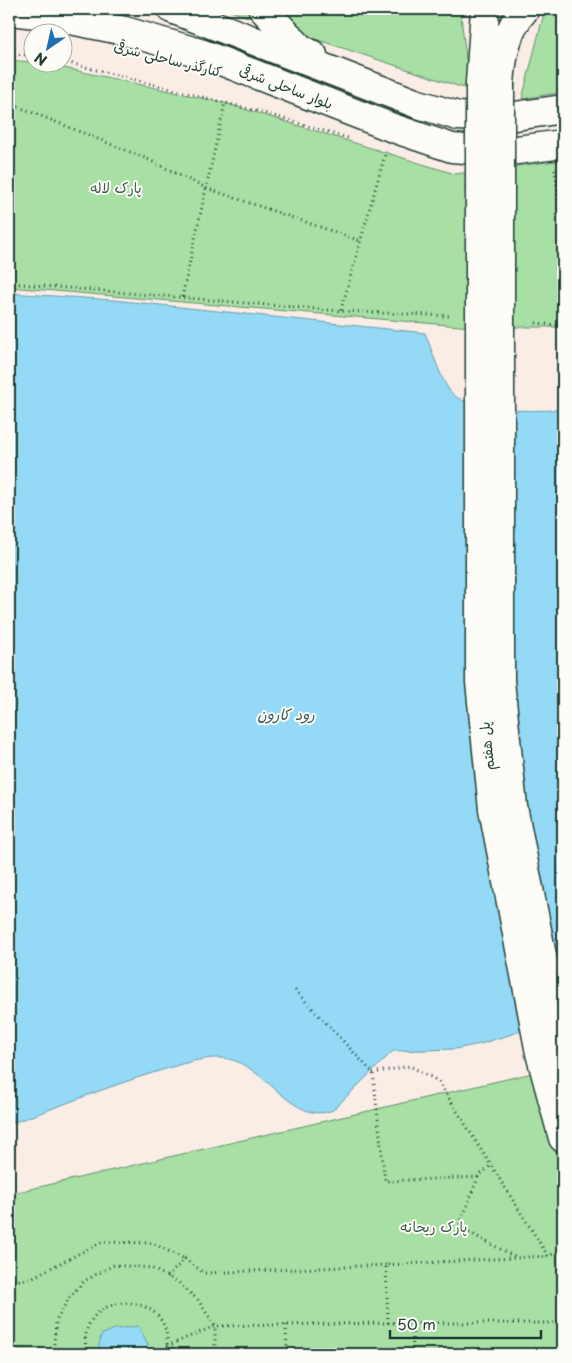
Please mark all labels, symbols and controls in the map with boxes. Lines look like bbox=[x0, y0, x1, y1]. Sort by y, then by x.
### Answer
north arrow bbox=[22, 22, 72, 72]
street label: کنارگذر ساحلی شرقی bbox=[112, 35, 224, 82]
text: N bbox=[30, 47, 51, 71]
street label: بلوار ساحلی شرقی bbox=[236, 59, 336, 114]
park label: پارک لاله bbox=[90, 177, 142, 198]
water label: رود کارون bbox=[257, 702, 315, 725]
street label: پل هفتم bbox=[474, 721, 500, 771]
park label: پارک ریحانه bbox=[401, 1216, 467, 1237]
scale bar bbox=[390, 1308, 541, 1340]
text: 50 m bbox=[397, 1312, 436, 1335]

